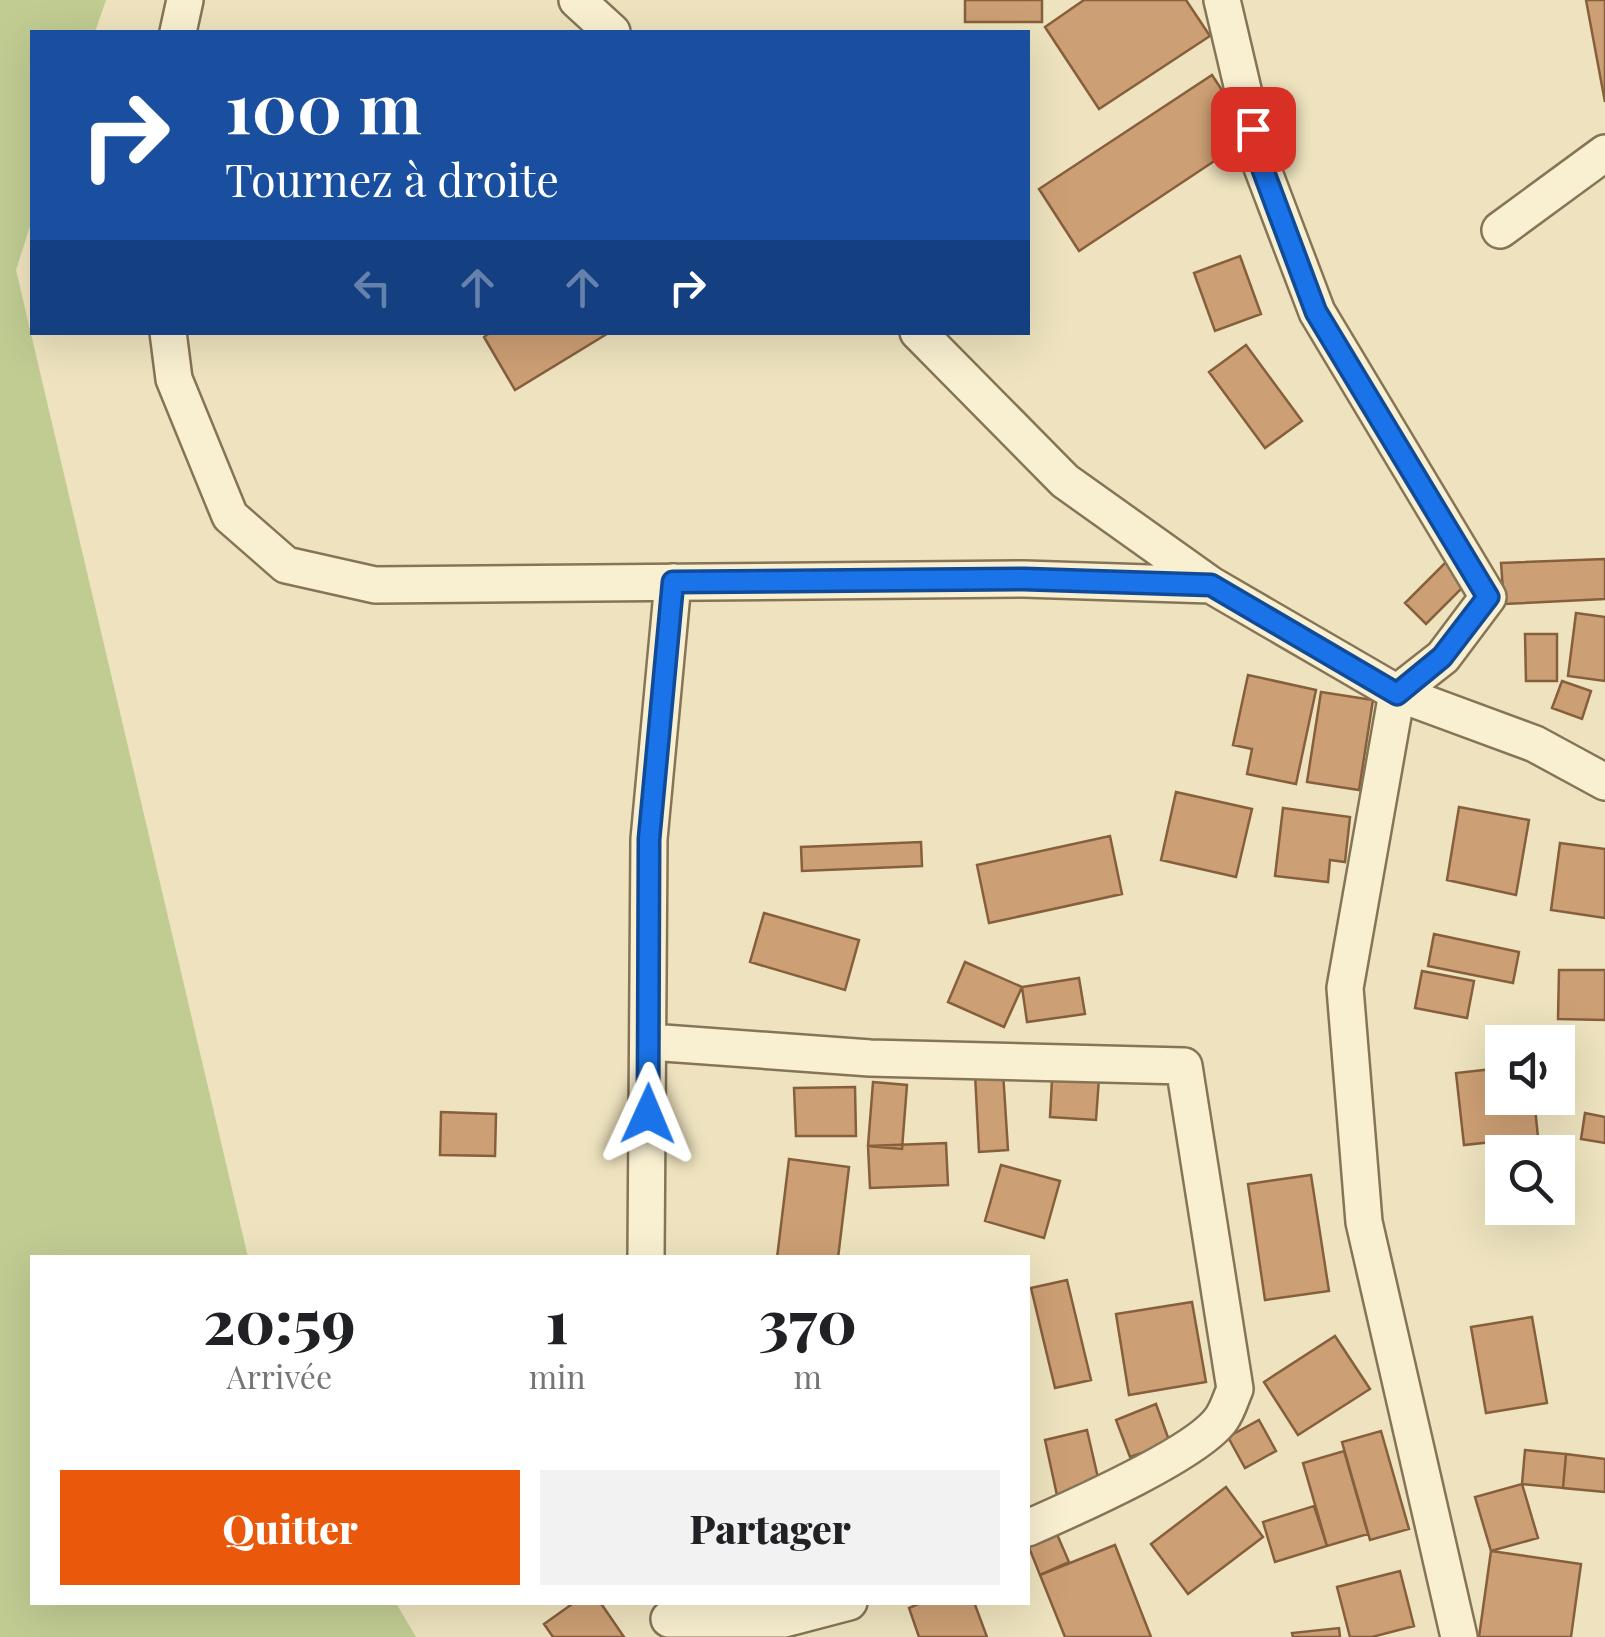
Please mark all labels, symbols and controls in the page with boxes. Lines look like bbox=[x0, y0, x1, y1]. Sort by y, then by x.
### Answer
text: 100 m bbox=[225, 58, 422, 152]
icon: right bbox=[60, 70, 190, 200]
pin bbox=[1211, 87, 1296, 172]
icon: arrive bbox=[1226, 102, 1281, 157]
text: Tournez à droite bbox=[225, 148, 559, 208]
icon: left bbox=[345, 260, 400, 315]
icon: ahead bbox=[450, 260, 505, 315]
icon: ahead bbox=[555, 260, 610, 315]
icon: right bbox=[660, 260, 715, 315]
map controls bbox=[1485, 1025, 1575, 1225]
button: sound bbox=[1485, 1025, 1575, 1115]
position arrow bbox=[596, 1062, 700, 1166]
button: search bbox=[1485, 1135, 1575, 1225]
text: 20:59 bbox=[203, 1279, 355, 1359]
text: 1 bbox=[546, 1279, 569, 1359]
text: 370 bbox=[759, 1279, 857, 1359]
text: Arrivée bbox=[226, 1354, 332, 1397]
text: min bbox=[529, 1354, 586, 1397]
text: m bbox=[794, 1354, 822, 1397]
button: Quitter bbox=[60, 1470, 520, 1585]
button: Partager bbox=[540, 1470, 1000, 1585]

